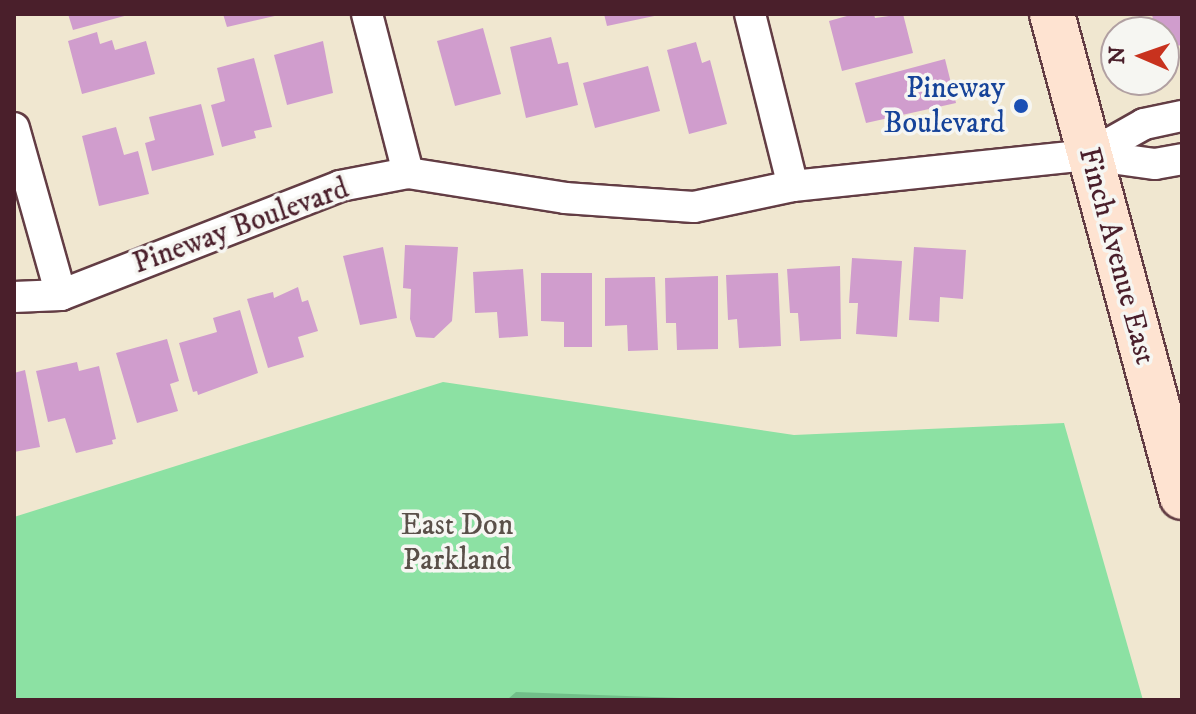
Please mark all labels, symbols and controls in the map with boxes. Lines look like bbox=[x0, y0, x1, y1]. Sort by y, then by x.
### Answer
north arrow bbox=[1100, 16, 1180, 96]
text: N bbox=[1104, 46, 1131, 65]
place label: Pineway Boulevard bbox=[884, 71, 1005, 142]
marker: Pineway Boulevard bbox=[1012, 97, 1030, 115]
street label: Finch Avenue East bbox=[1070, 143, 1162, 369]
street label: Pineway Boulevard bbox=[128, 171, 354, 283]
park label: East Don Parkland bbox=[401, 508, 513, 578]

